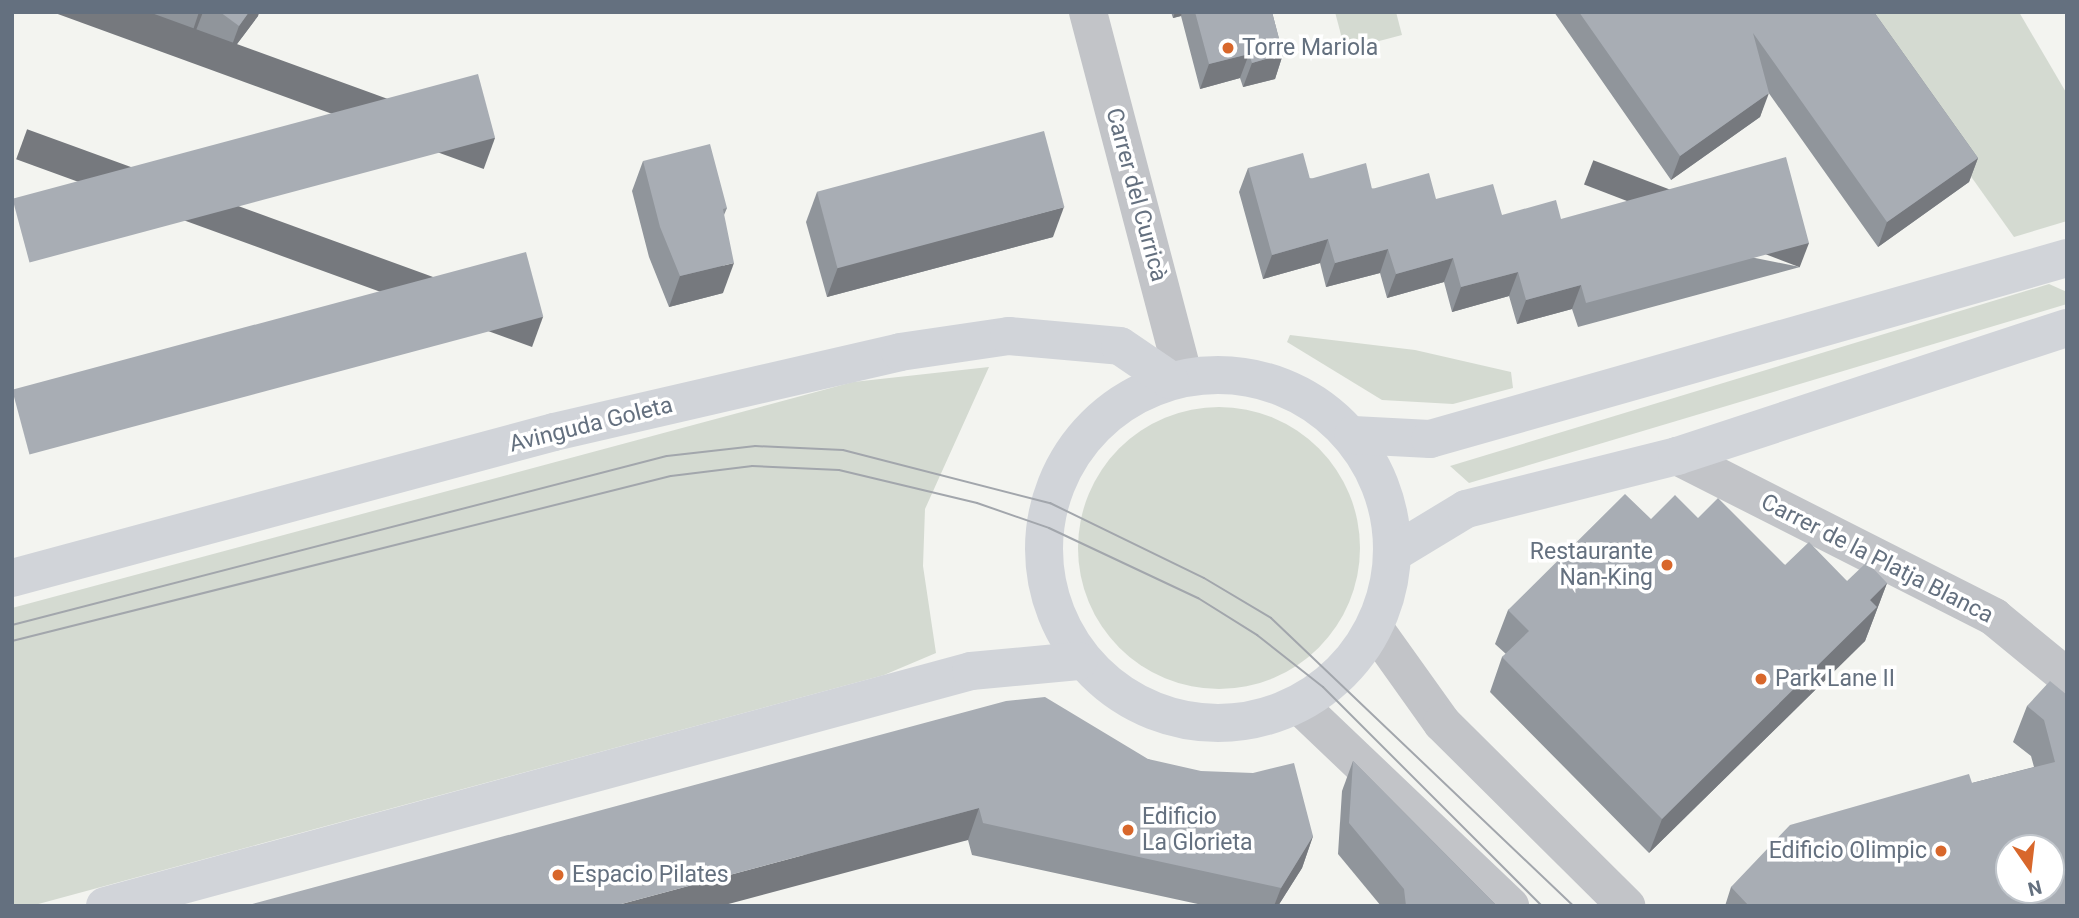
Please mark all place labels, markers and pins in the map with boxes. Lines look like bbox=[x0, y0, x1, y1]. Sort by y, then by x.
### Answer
place label: Torre Mariola bbox=[1242, 34, 1378, 62]
marker: Torre Mariola bbox=[1220, 40, 1236, 56]
place label: Restaurante Nan-King bbox=[1530, 538, 1653, 592]
marker: Restaurante Nan-King bbox=[1659, 557, 1675, 573]
place label: Park Lane II bbox=[1775, 665, 1895, 693]
marker: Park Lane II bbox=[1753, 671, 1769, 687]
place label: Edificio La Glorieta bbox=[1142, 803, 1253, 857]
marker: Edificio La Glorieta bbox=[1120, 822, 1136, 838]
place label: Edificio Olimpic bbox=[1769, 837, 1927, 865]
marker: Edificio Olimpic bbox=[1933, 843, 1949, 859]
place label: Espacio Pilates bbox=[572, 861, 729, 889]
marker: Espacio Pilates bbox=[550, 867, 566, 883]

